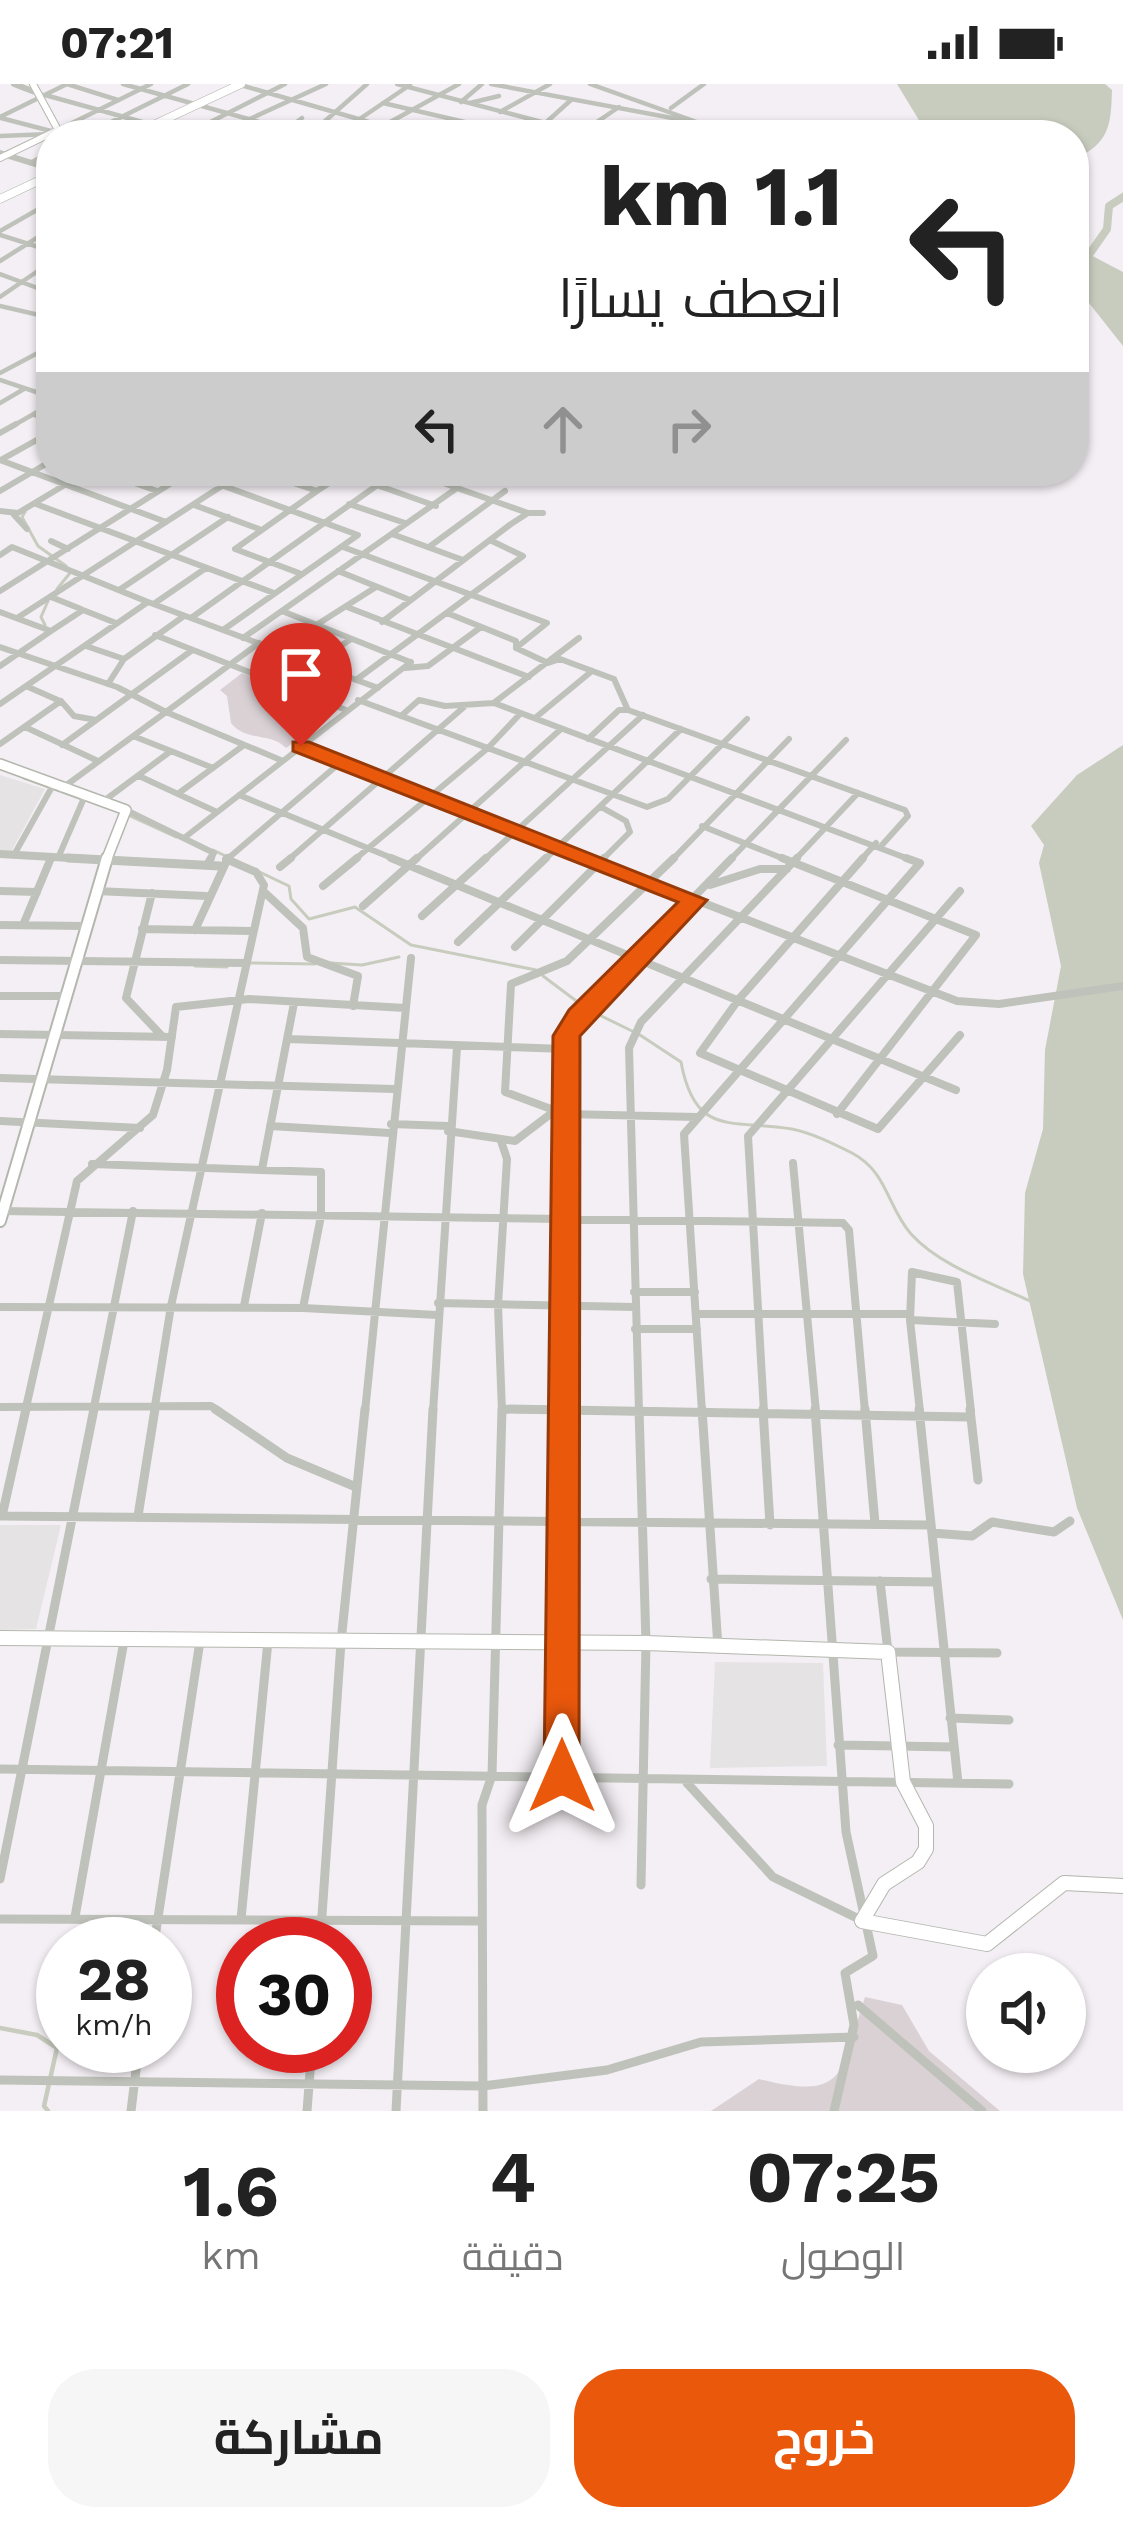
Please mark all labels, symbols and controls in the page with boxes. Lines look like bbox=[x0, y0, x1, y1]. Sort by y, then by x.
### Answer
text: 07:21 bbox=[60, 16, 174, 69]
text: 1.1 km bbox=[599, 147, 843, 245]
icon: left bbox=[885, 168, 1041, 324]
text: انعطف يسارًا bbox=[558, 267, 843, 330]
icon: left bbox=[404, 396, 470, 462]
icon: ahead bbox=[530, 396, 596, 462]
icon: right bbox=[656, 396, 722, 462]
pin bbox=[250, 623, 352, 746]
icon: arrive bbox=[268, 641, 334, 707]
position arrow bbox=[499, 1713, 625, 1839]
speed limit sign: 30 bbox=[216, 1917, 372, 2073]
text: 28 bbox=[77, 1944, 151, 2015]
map controls bbox=[966, 1953, 1086, 2073]
button: sound bbox=[966, 1953, 1086, 2073]
text: km/h bbox=[75, 2007, 153, 2042]
text: 4 bbox=[489, 2135, 536, 2219]
text: 07:25 bbox=[746, 2135, 940, 2219]
text: 1.6 bbox=[183, 2149, 279, 2233]
text: km bbox=[201, 2233, 261, 2278]
text: دقيقة bbox=[462, 2234, 563, 2279]
text: الوصول bbox=[781, 2234, 905, 2279]
button: مشاركة bbox=[48, 2369, 550, 2507]
button: خروج bbox=[574, 2369, 1075, 2507]

